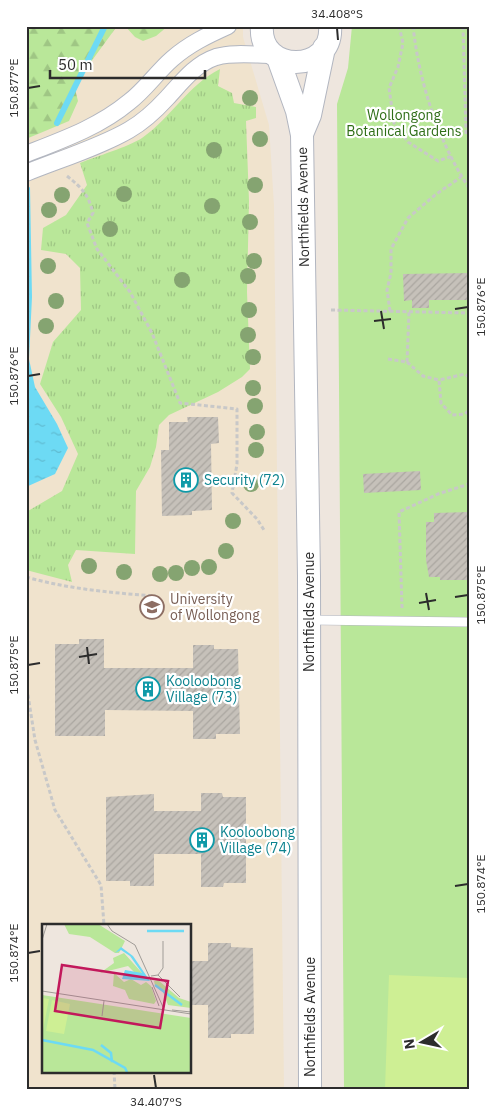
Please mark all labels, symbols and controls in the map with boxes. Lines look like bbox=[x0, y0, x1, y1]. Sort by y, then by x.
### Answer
text: 34.408°S bbox=[311, 6, 363, 21]
scale bar bbox=[50, 48, 205, 80]
text: 50 m bbox=[58, 55, 93, 74]
text: 150.877°E bbox=[6, 58, 21, 118]
park label: Wollongong Botanical Gardens bbox=[346, 106, 462, 140]
street label: Northfields Avenue bbox=[293, 146, 313, 267]
text: 150.876°E bbox=[473, 277, 488, 337]
text: 150.876°E bbox=[6, 346, 21, 406]
building icon: Security (72) bbox=[173, 467, 199, 493]
place label: Security (72) bbox=[204, 471, 285, 489]
street label: Northfields Avenue bbox=[300, 552, 318, 672]
text: 150.875°E bbox=[473, 565, 488, 625]
place label: University of Wollongong bbox=[170, 590, 260, 624]
school or university icon: University of Wollongong bbox=[139, 594, 165, 620]
text: 150.875°E bbox=[6, 635, 21, 695]
place label: Kooloobong Village (73) bbox=[166, 672, 242, 706]
building icon: Kooloobong Village (73) bbox=[135, 676, 161, 702]
place label: Kooloobong Village (74) bbox=[220, 823, 296, 857]
building icon: Kooloobong Village (74) bbox=[189, 827, 215, 853]
text: 150.874°E bbox=[473, 854, 488, 914]
text: 150.874°E bbox=[6, 923, 21, 983]
inset map bbox=[42, 924, 191, 1072]
street label: Northfields Avenue bbox=[301, 957, 319, 1077]
north arrow bbox=[398, 1018, 448, 1068]
text: N bbox=[399, 1038, 419, 1050]
text: 34.407°S bbox=[130, 1094, 182, 1109]

